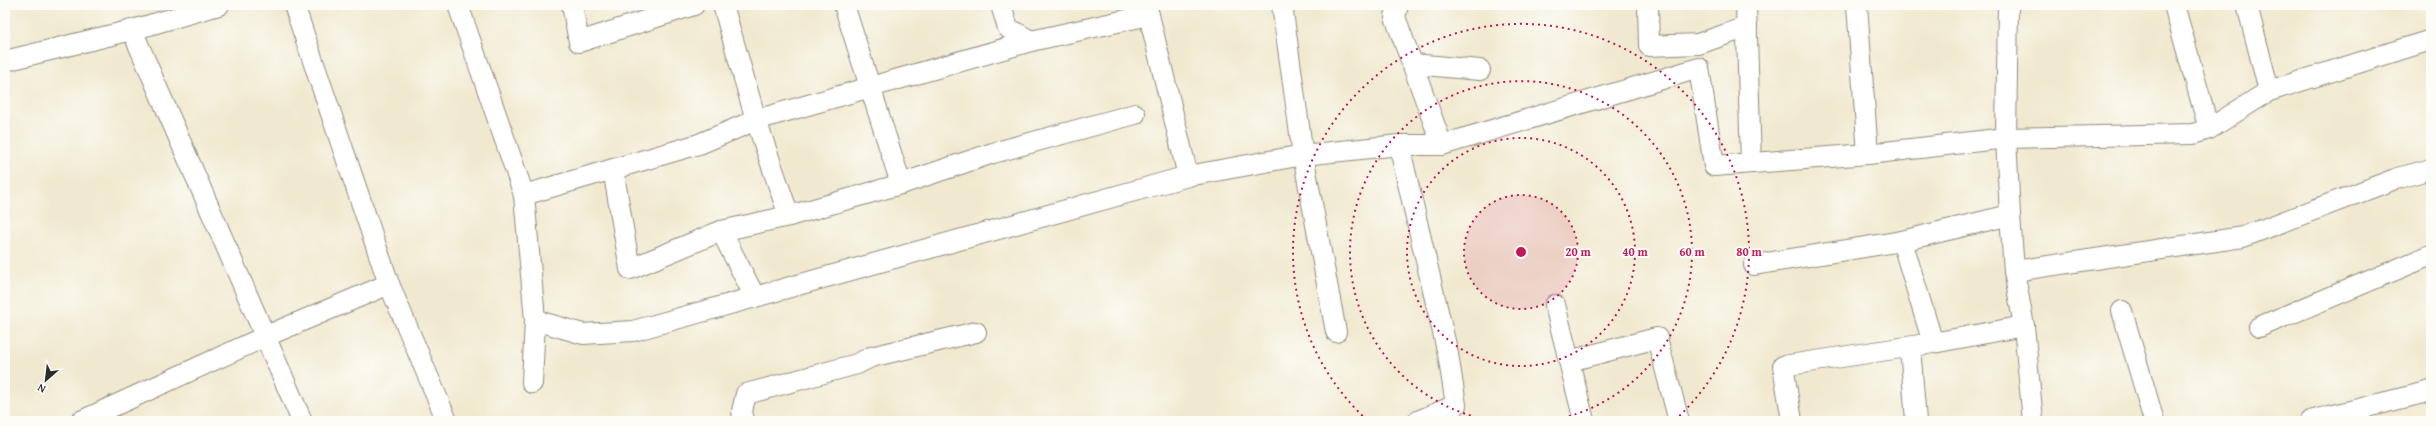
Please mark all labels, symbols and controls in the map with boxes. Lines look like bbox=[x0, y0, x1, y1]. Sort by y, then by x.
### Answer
text: 20 m bbox=[1565, 243, 1591, 260]
text: 40 m bbox=[1622, 243, 1648, 260]
text: 60 m bbox=[1679, 243, 1705, 260]
text: 80 m bbox=[1736, 243, 1762, 260]
centre of rings bbox=[1514, 245, 1528, 259]
north arrow bbox=[26, 360, 66, 400]
text: N bbox=[34, 380, 48, 398]

